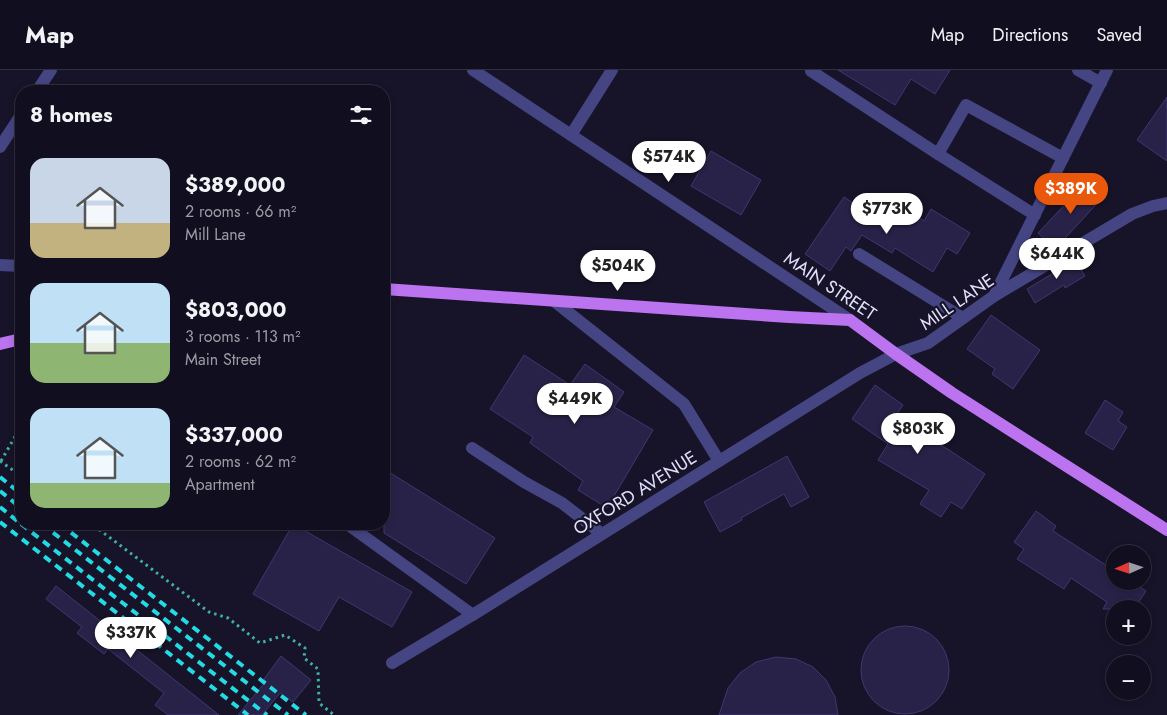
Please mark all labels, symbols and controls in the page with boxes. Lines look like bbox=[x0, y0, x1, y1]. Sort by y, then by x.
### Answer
text: Map bbox=[25, 17, 74, 52]
text: Map bbox=[931, 22, 964, 48]
text: Directions bbox=[992, 22, 1068, 48]
text: Saved bbox=[1096, 22, 1142, 48]
text: 8 homes bbox=[30, 100, 113, 130]
icon: filters bbox=[347, 101, 375, 129]
pin: $574K bbox=[634, 140, 704, 183]
text: $574K bbox=[643, 145, 695, 168]
text: $389,000 bbox=[185, 170, 285, 200]
pin: $389K bbox=[1036, 172, 1106, 215]
text: $389K bbox=[1045, 177, 1097, 200]
icon: home bbox=[70, 178, 130, 238]
pin: $773K bbox=[852, 192, 922, 235]
text: $773K bbox=[862, 197, 912, 220]
text: 2 rooms · 66 m² bbox=[185, 200, 296, 223]
text: Mill Lane bbox=[185, 223, 246, 246]
pin: $644K bbox=[1022, 238, 1092, 280]
text: $644K bbox=[1030, 242, 1084, 265]
street label: MAIN STREET bbox=[778, 245, 882, 327]
pin: $504K bbox=[583, 250, 653, 292]
text: $504K bbox=[591, 254, 645, 277]
street label: MILL LANE bbox=[915, 267, 999, 337]
text: $803,000 bbox=[185, 295, 286, 325]
icon: home bbox=[70, 303, 130, 363]
text: 3 rooms · 113 m² bbox=[185, 325, 301, 348]
text: Main Street bbox=[185, 348, 261, 371]
pin: $449K bbox=[540, 382, 610, 425]
text: $449K bbox=[548, 387, 602, 410]
pin: $803K bbox=[883, 412, 953, 455]
text: $803K bbox=[892, 417, 944, 440]
text: $337,000 bbox=[185, 420, 283, 450]
icon: home bbox=[70, 428, 130, 488]
street label: OXFORD AVENUE bbox=[568, 444, 702, 542]
text: 2 rooms · 62 m² bbox=[185, 450, 296, 473]
text: Apartment bbox=[185, 473, 255, 496]
north arrow bbox=[1106, 545, 1151, 590]
map controls bbox=[1106, 545, 1151, 700]
button: + bbox=[1106, 600, 1151, 645]
pin: $337K bbox=[96, 616, 166, 659]
text: $337K bbox=[106, 621, 156, 644]
button: − bbox=[1106, 655, 1151, 700]

